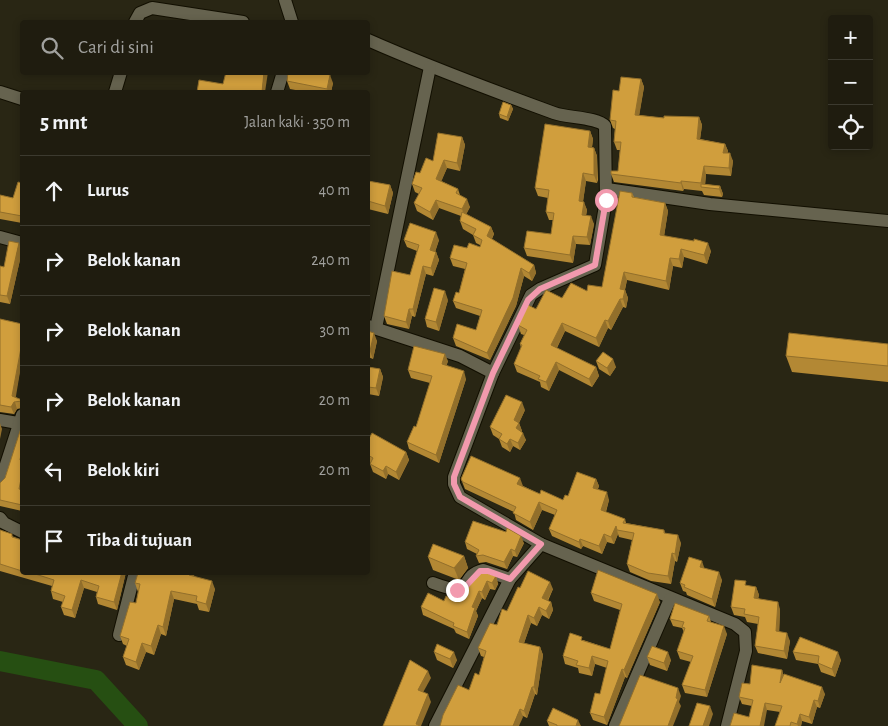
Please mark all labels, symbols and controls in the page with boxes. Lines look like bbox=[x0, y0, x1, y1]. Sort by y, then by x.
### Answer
map controls bbox=[828, 15, 873, 150]
button: + bbox=[828, 15, 873, 60]
search box bbox=[20, 20, 370, 75]
icon: search bbox=[38, 34, 66, 62]
text: Cari di sini bbox=[78, 38, 154, 57]
button: − bbox=[828, 60, 873, 105]
button: locate bbox=[828, 105, 873, 150]
text: 5 mnt bbox=[40, 112, 87, 133]
text: Jalan kaki · 350 m bbox=[244, 114, 350, 130]
icon: ahead bbox=[40, 177, 68, 205]
text: Lurus bbox=[87, 181, 129, 200]
text: 40 m bbox=[318, 182, 350, 198]
route start bbox=[595, 189, 618, 212]
icon: right bbox=[40, 247, 68, 275]
text: Belok kanan bbox=[87, 251, 181, 270]
text: 240 m bbox=[311, 252, 350, 268]
icon: right bbox=[40, 317, 68, 345]
text: Belok kanan bbox=[87, 321, 181, 340]
text: 30 m bbox=[320, 322, 350, 338]
icon: right bbox=[40, 387, 68, 415]
text: Belok kanan bbox=[87, 391, 181, 410]
text: 20 m bbox=[319, 392, 350, 408]
icon: left bbox=[40, 457, 68, 485]
text: Belok kiri bbox=[87, 461, 159, 480]
text: 20 m bbox=[319, 462, 350, 478]
icon: arrive bbox=[40, 527, 68, 555]
text: Tiba di tujuan bbox=[87, 531, 192, 550]
route end bbox=[446, 579, 469, 602]

